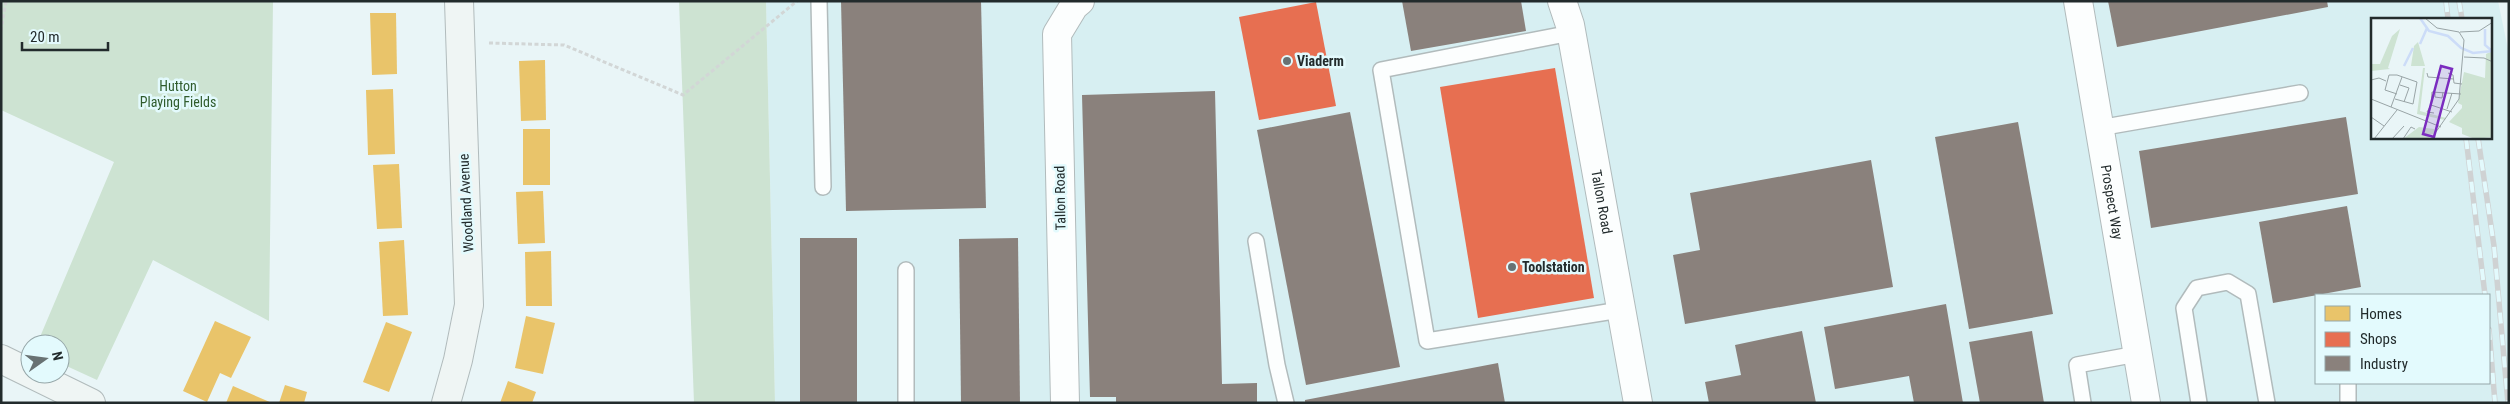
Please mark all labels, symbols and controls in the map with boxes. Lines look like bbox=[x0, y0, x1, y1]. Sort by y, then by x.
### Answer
inset map bbox=[2371, 18, 2492, 139]
scale bar bbox=[22, 20, 109, 52]
text: 20 m bbox=[30, 28, 60, 46]
place label: Viaderm bbox=[1297, 53, 1344, 69]
marker: Viaderm bbox=[1281, 55, 1293, 67]
park label: Hutton Playing Fields bbox=[140, 78, 216, 110]
street label: Woodland Avenue bbox=[455, 153, 477, 253]
street label: Prospect Way bbox=[2098, 164, 2126, 241]
street label: Tallon Road bbox=[1051, 165, 1069, 231]
street label: Tallon Road bbox=[1588, 169, 1615, 235]
place label: Toolstation bbox=[1522, 259, 1585, 275]
marker: Toolstation bbox=[1506, 261, 1518, 273]
legend bbox=[2315, 294, 2490, 384]
text: Homes bbox=[2360, 305, 2402, 323]
text: Shops bbox=[2360, 330, 2397, 348]
north arrow bbox=[20, 334, 70, 384]
text: N bbox=[49, 350, 66, 362]
text: Industry bbox=[2360, 355, 2408, 373]

